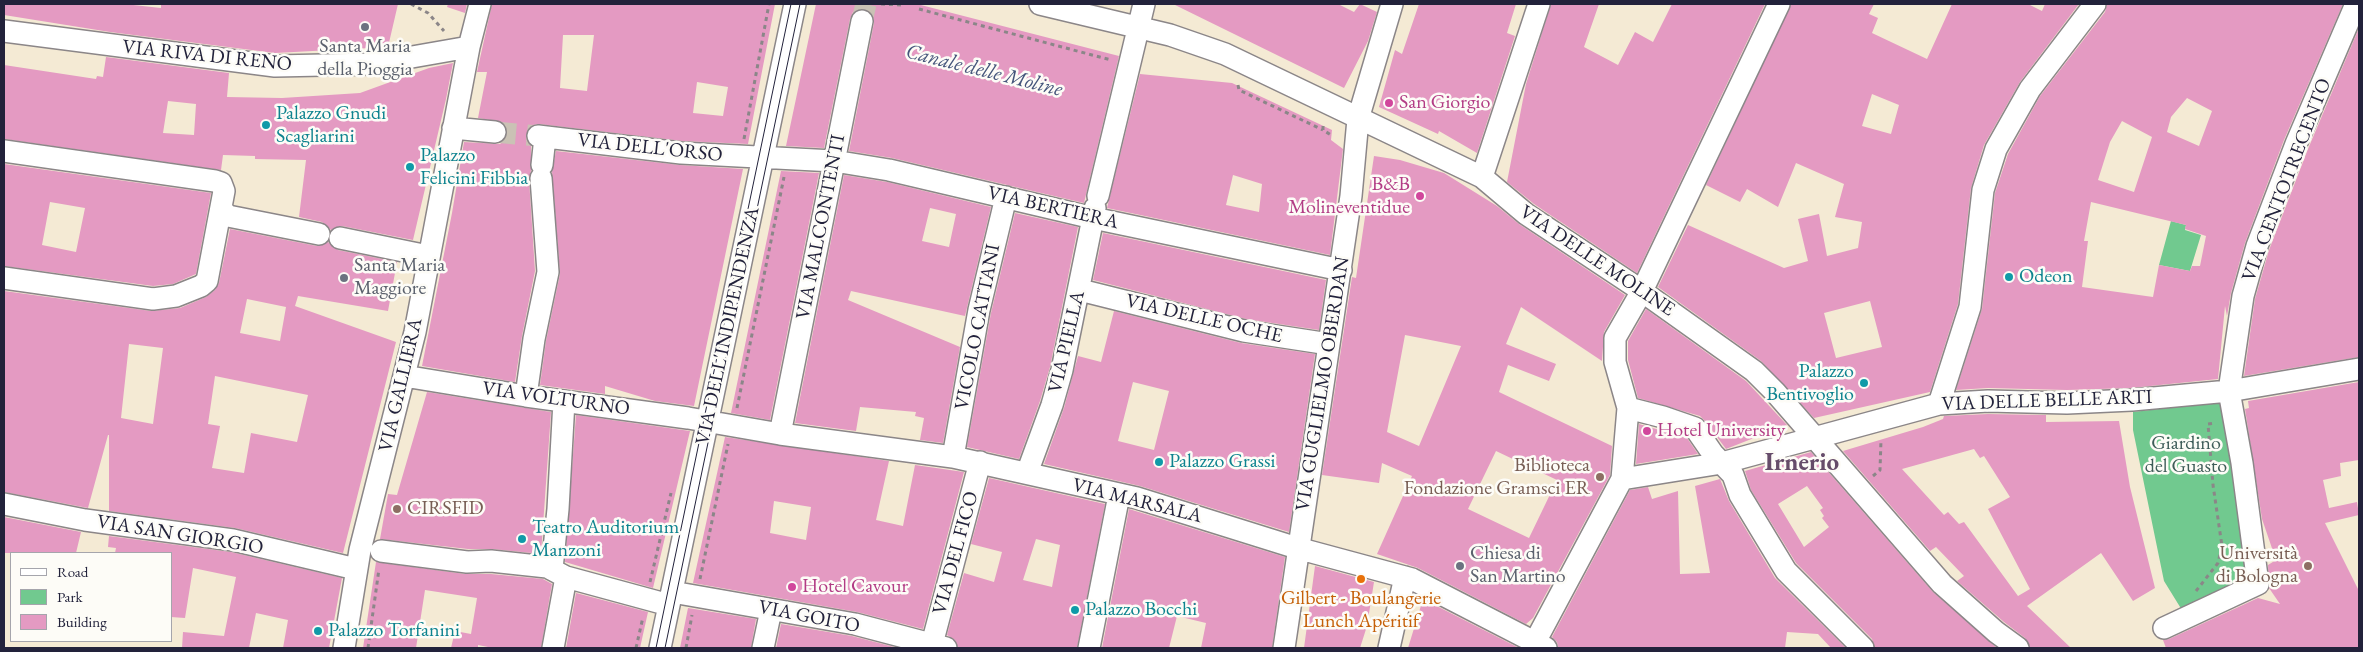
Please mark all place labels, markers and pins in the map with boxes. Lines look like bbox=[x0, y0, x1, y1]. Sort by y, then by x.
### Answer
marker: Santa Maria della Pioggia bbox=[359, 21, 371, 33]
place label: Santa Maria della Pioggia bbox=[317, 35, 413, 82]
place label: San Giorgio bbox=[1399, 91, 1490, 115]
marker: San Giorgio bbox=[1383, 97, 1395, 109]
place label: Palazzo Gnudi Scagliarini bbox=[276, 102, 386, 149]
marker: Palazzo Gnudi Scagliarini bbox=[260, 119, 272, 131]
place label: Palazzo Felicini Fibbia bbox=[420, 144, 528, 191]
marker: Palazzo Felicini Fibbia bbox=[404, 161, 416, 173]
place label: B&B Molineventidue bbox=[1288, 173, 1410, 220]
marker: B&B Molineventidue bbox=[1414, 190, 1426, 202]
place label: Santa Maria Maggiore bbox=[354, 254, 445, 301]
place label: Odeon bbox=[2019, 265, 2072, 289]
marker: Odeon bbox=[2003, 271, 2015, 283]
marker: Santa Maria Maggiore bbox=[338, 272, 350, 284]
place label: Palazzo Bentivoglio bbox=[1766, 360, 1854, 407]
marker: Palazzo Bentivoglio bbox=[1858, 377, 1870, 389]
place label: Hotel University bbox=[1657, 419, 1785, 443]
marker: Hotel University bbox=[1641, 425, 1653, 437]
place label: Palazzo Grassi bbox=[1169, 450, 1275, 474]
place label: Biblioteca Fondazione Gramsci ER bbox=[1404, 454, 1590, 501]
marker: Palazzo Grassi bbox=[1153, 456, 1165, 468]
marker: Biblioteca Fondazione Gramsci ER bbox=[1594, 471, 1606, 483]
place label: CIRSFID bbox=[407, 497, 484, 521]
marker: CIRSFID bbox=[391, 503, 403, 515]
place label: Teatro Auditorium Manzoni bbox=[532, 516, 679, 563]
marker: Teatro Auditorium Manzoni bbox=[516, 533, 528, 545]
place label: Chiesa di San Martino bbox=[1470, 542, 1566, 589]
place label: Università di Bologna bbox=[2216, 542, 2298, 589]
marker: Chiesa di San Martino bbox=[1454, 560, 1466, 572]
marker: Università di Bologna bbox=[2302, 560, 2314, 572]
marker: Gilbert - Boulangerie Lunch Apéritif bbox=[1355, 573, 1367, 585]
place label: Hotel Cavour bbox=[802, 575, 908, 599]
marker: Hotel Cavour bbox=[786, 581, 798, 593]
place label: Gilbert - Boulangerie Lunch Apéritif bbox=[1281, 587, 1441, 634]
place label: Palazzo Bocchi bbox=[1085, 598, 1197, 622]
marker: Palazzo Bocchi bbox=[1069, 604, 1081, 616]
place label: Palazzo Torfanini bbox=[328, 619, 460, 643]
marker: Palazzo Torfanini bbox=[312, 625, 324, 637]

